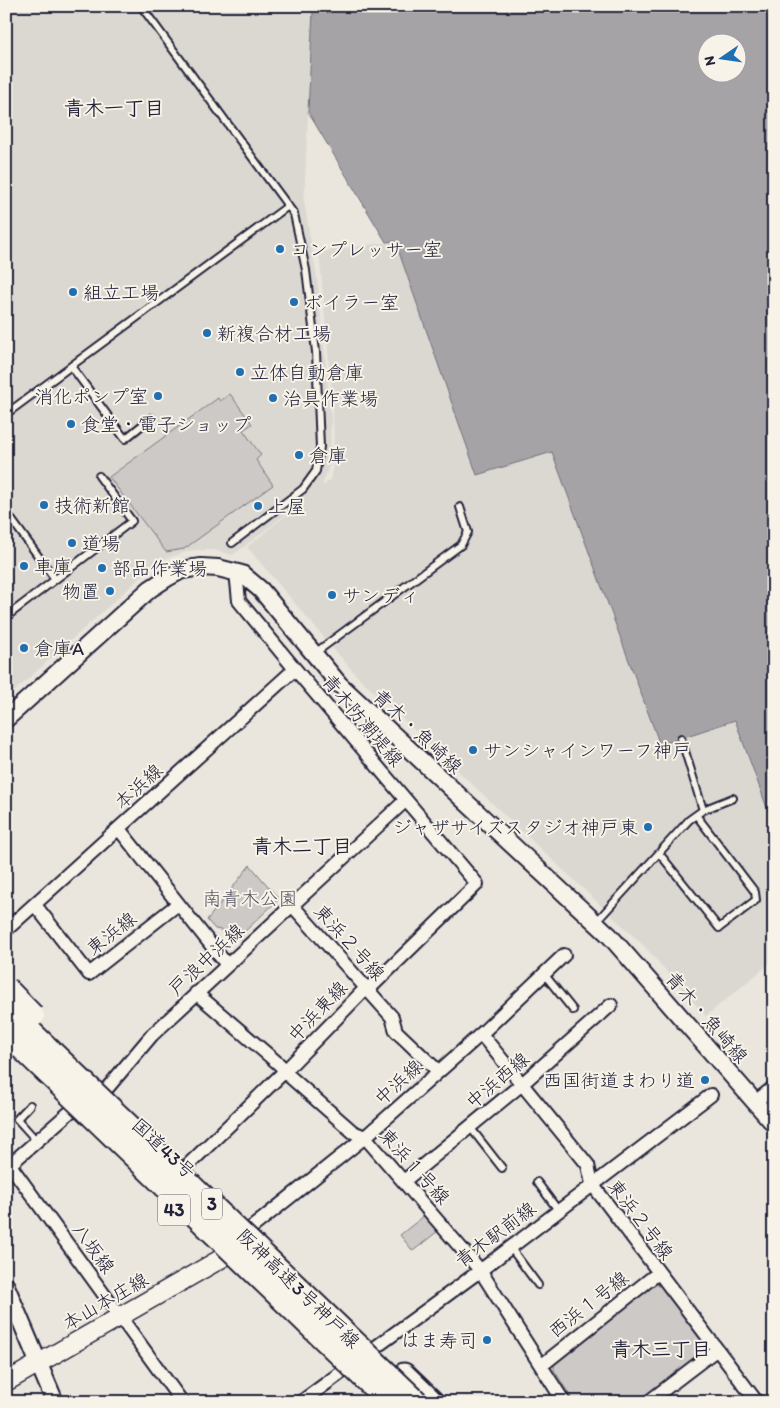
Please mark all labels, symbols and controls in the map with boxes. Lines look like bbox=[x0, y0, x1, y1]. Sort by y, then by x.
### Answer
north arrow bbox=[698, 32, 748, 82]
text: N bbox=[700, 54, 719, 67]
district label: 青木一丁目 bbox=[64, 96, 164, 120]
place label: コンプレッサー室 bbox=[290, 238, 442, 261]
marker: コンプレッサー室 bbox=[274, 243, 286, 255]
place label: 組立工場 bbox=[83, 281, 159, 304]
marker: 組立工場 bbox=[67, 286, 79, 298]
place label: ボイラー室 bbox=[304, 291, 399, 314]
marker: ボイラー室 bbox=[288, 296, 300, 308]
place label: 新複合材工場 bbox=[217, 322, 331, 345]
marker: 新複合材工場 bbox=[201, 327, 213, 339]
place label: 立体自動倉庫 bbox=[250, 361, 364, 384]
marker: 立体自動倉庫 bbox=[234, 366, 246, 378]
place label: 消化ポンプ室 bbox=[34, 385, 148, 408]
place label: 治具作業場 bbox=[283, 387, 378, 410]
marker: 消化ポンプ室 bbox=[152, 390, 164, 402]
marker: 治具作業場 bbox=[267, 392, 279, 404]
place label: 食堂・電子ショップ bbox=[81, 413, 251, 436]
marker: 食堂・電子ショップ bbox=[65, 418, 77, 430]
place label: 倉庫 bbox=[309, 444, 347, 467]
marker: 倉庫 bbox=[293, 449, 305, 461]
place label: 技術新館 bbox=[54, 494, 130, 517]
place label: 上屋 bbox=[268, 495, 306, 518]
marker: 技術新館 bbox=[38, 499, 50, 511]
marker: 上屋 bbox=[252, 500, 264, 512]
place label: 道場 bbox=[82, 532, 120, 555]
marker: 道場 bbox=[66, 537, 78, 549]
place label: 車庫 bbox=[34, 555, 72, 578]
place label: 部品作業場 bbox=[112, 557, 207, 580]
marker: 車庫 bbox=[18, 560, 30, 572]
marker: 部品作業場 bbox=[96, 562, 108, 574]
place label: 物置 bbox=[62, 580, 100, 603]
place label: サンディ bbox=[342, 584, 419, 607]
marker: 物置 bbox=[104, 585, 116, 597]
marker: サンディ bbox=[326, 589, 338, 601]
place label: 倉庫A bbox=[34, 637, 84, 660]
marker: 倉庫A bbox=[18, 642, 30, 654]
street label: 青木防潮堤線 bbox=[317, 669, 408, 771]
street label: 青木・魚崎線 bbox=[368, 684, 467, 779]
place label: サンシャインワーフ神戸 bbox=[483, 739, 691, 762]
marker: サンシャインワーフ神戸 bbox=[467, 744, 479, 756]
street label: 本浜線 bbox=[109, 759, 167, 814]
place label: ジャザサイズスタジオ神戸東 bbox=[393, 816, 638, 839]
marker: ジャザサイズスタジオ神戸東 bbox=[642, 821, 654, 833]
district label: 青木二丁目 bbox=[252, 834, 352, 858]
park label: 南青木公園 bbox=[202, 887, 298, 910]
street label: 東浜２号線 bbox=[309, 899, 390, 985]
street label: 東浜線 bbox=[82, 907, 141, 960]
street label: 戸浪中浜線 bbox=[164, 919, 249, 1000]
street label: 青木・魚崎線 bbox=[661, 967, 753, 1068]
street label: 中浜東線 bbox=[283, 976, 352, 1047]
street label: 中浜西線 bbox=[461, 1047, 534, 1114]
street label: 中浜線 bbox=[369, 1055, 427, 1110]
place label: 西国街道まわり道 bbox=[543, 1069, 695, 1092]
marker: 西国街道まわり道 bbox=[699, 1074, 711, 1086]
street label: 国道43号 bbox=[127, 1113, 200, 1184]
street label: 東浜１号線 bbox=[374, 1123, 455, 1209]
street label: 東浜２号線 bbox=[603, 1174, 678, 1264]
road number: 3 bbox=[202, 1188, 222, 1220]
road number: 43 bbox=[158, 1194, 190, 1226]
street label: 青木駅前線 bbox=[450, 1197, 540, 1272]
street label: 八坂線 bbox=[68, 1218, 120, 1278]
street label: 阪神高速3号神戸線 bbox=[232, 1224, 365, 1353]
street label: 西浜１号線 bbox=[544, 1266, 633, 1343]
street label: 本山本庄線 bbox=[58, 1268, 152, 1335]
place label: はま寿司 bbox=[401, 1329, 477, 1352]
marker: はま寿司 bbox=[481, 1334, 493, 1346]
district label: 青木三丁目 bbox=[611, 1337, 711, 1361]

